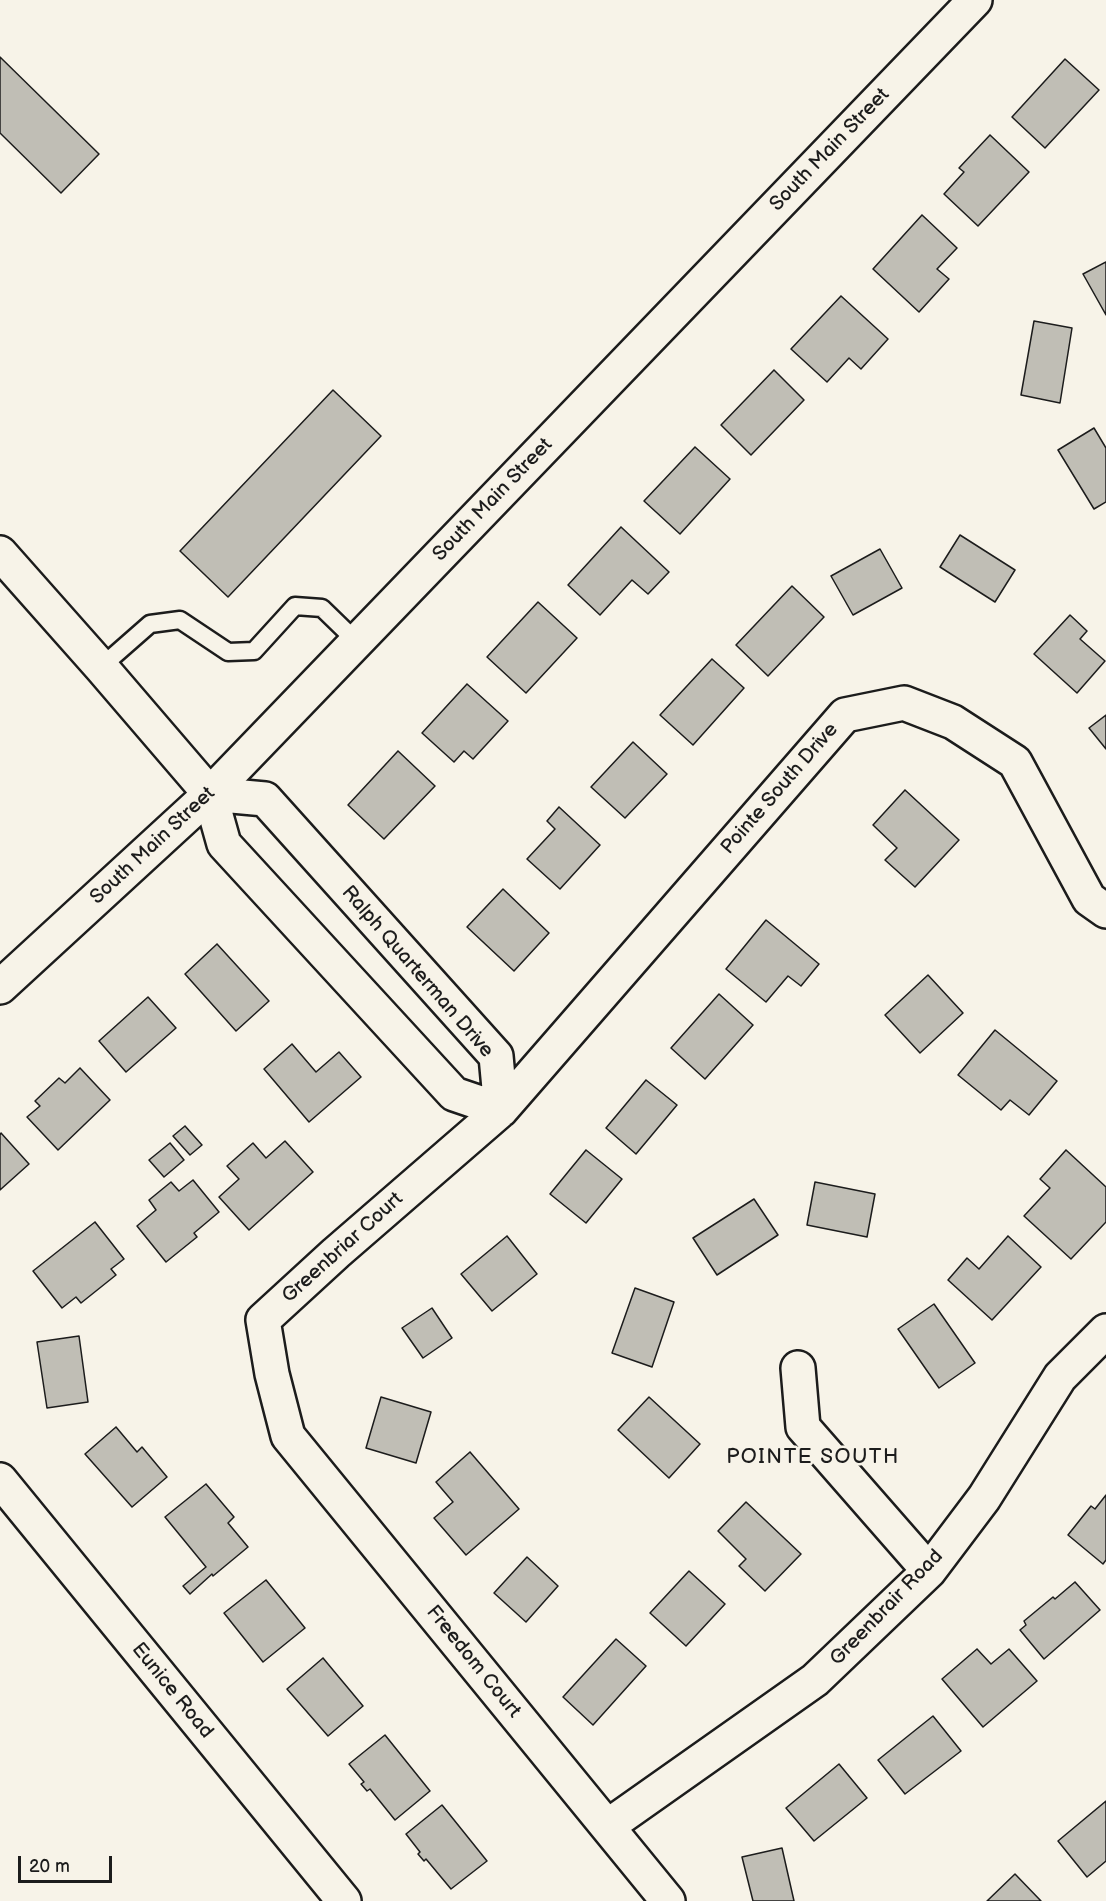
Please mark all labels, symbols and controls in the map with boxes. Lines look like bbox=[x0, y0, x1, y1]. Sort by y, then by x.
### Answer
street label: South Main Street bbox=[765, 83, 895, 217]
street label: South Main Street bbox=[428, 433, 558, 567]
street label: Pointe South Drive bbox=[717, 719, 843, 859]
street label: South Main Street bbox=[86, 782, 220, 910]
street label: Ralph Quarterman Drive bbox=[336, 881, 498, 1063]
street label: Greenbriar Court bbox=[278, 1187, 408, 1309]
district label: POINTE SOUTH bbox=[726, 1445, 900, 1471]
street label: Greenbrair Road bbox=[826, 1545, 948, 1671]
street label: Freedom Court bbox=[420, 1601, 526, 1723]
street label: Eunice Road bbox=[126, 1638, 218, 1744]
scale bar bbox=[21, 1844, 116, 1882]
text: 20 m bbox=[29, 1856, 70, 1877]

